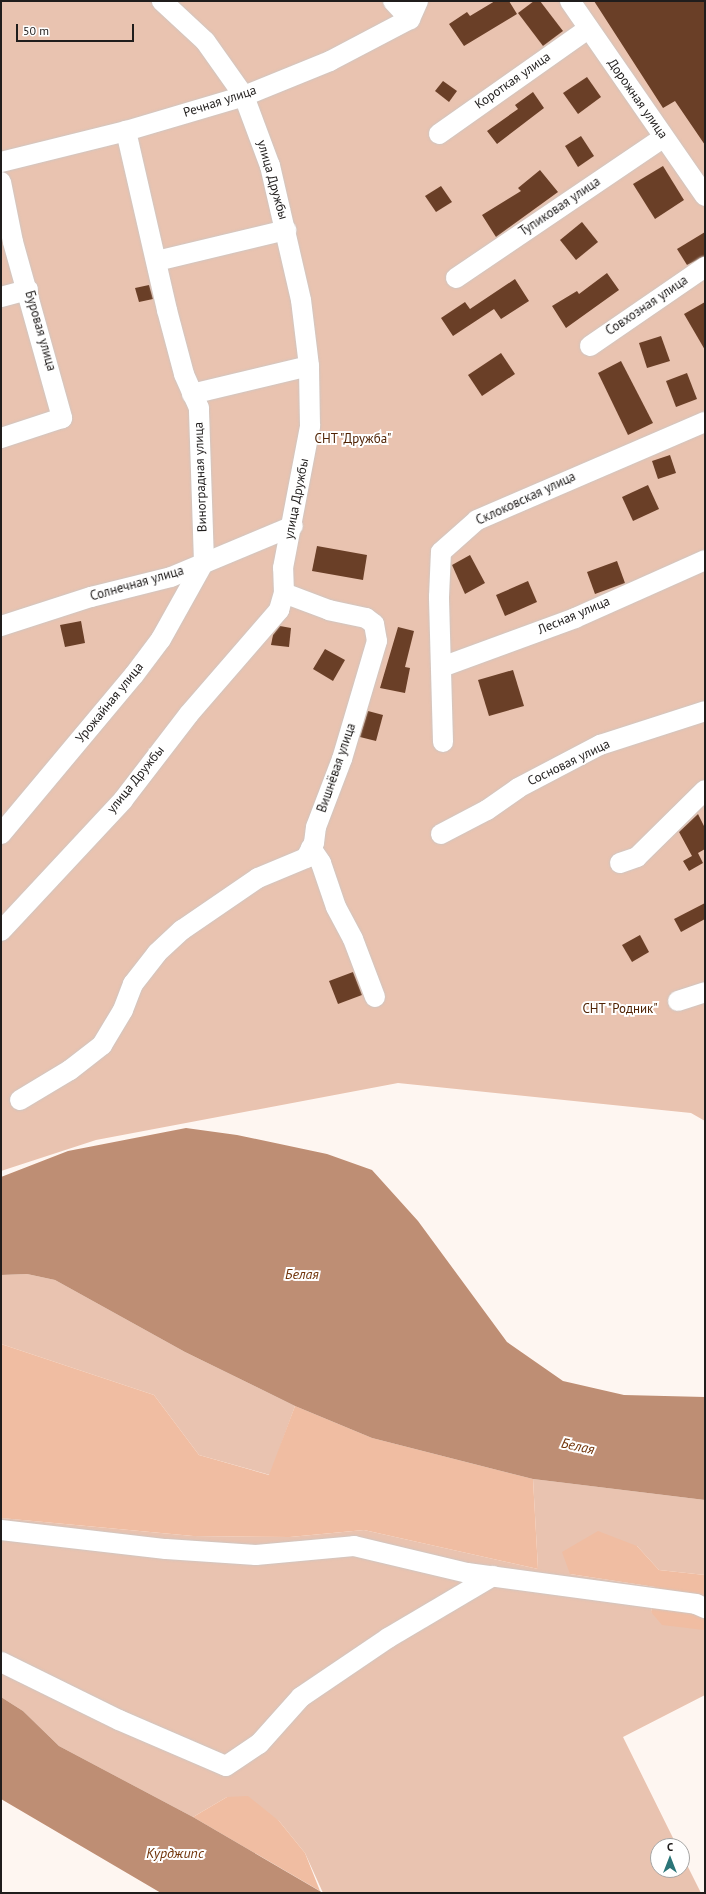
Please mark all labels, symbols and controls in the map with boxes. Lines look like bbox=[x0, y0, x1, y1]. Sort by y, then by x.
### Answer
scale bar bbox=[18, 16, 136, 42]
text: 50 m bbox=[23, 23, 49, 38]
street label: Короткая улица bbox=[472, 49, 554, 113]
street label: Дорожная улица bbox=[604, 56, 670, 142]
street label: Речная улица bbox=[181, 83, 259, 121]
street label: улица Дружбы bbox=[253, 138, 291, 222]
street label: Тупиковая улица bbox=[517, 174, 603, 240]
street label: Совхозная улица bbox=[603, 273, 691, 339]
street label: Буровая улица bbox=[21, 289, 59, 373]
street label: Виноградная улица bbox=[191, 422, 211, 532]
park label: СНТ "Дружба" bbox=[314, 431, 392, 447]
street label: улица Дружбы bbox=[281, 457, 313, 541]
street label: Склоковская улица bbox=[474, 469, 578, 529]
street label: Солнечная улица bbox=[88, 563, 186, 605]
street label: Лесная улица bbox=[536, 594, 612, 638]
street label: Урожайная улица bbox=[73, 660, 147, 746]
street label: Вишнёвая улица bbox=[314, 721, 360, 815]
street label: Сосновая улица bbox=[525, 736, 613, 790]
street label: улица Дружбы bbox=[104, 743, 168, 817]
park label: СНТ "Родник" bbox=[582, 1001, 658, 1017]
water label: Белая bbox=[285, 1266, 319, 1282]
water label: Белая bbox=[560, 1434, 596, 1458]
north arrow bbox=[650, 1838, 690, 1878]
text: С bbox=[667, 1840, 673, 1854]
water label: Курджипс bbox=[146, 1845, 204, 1861]

